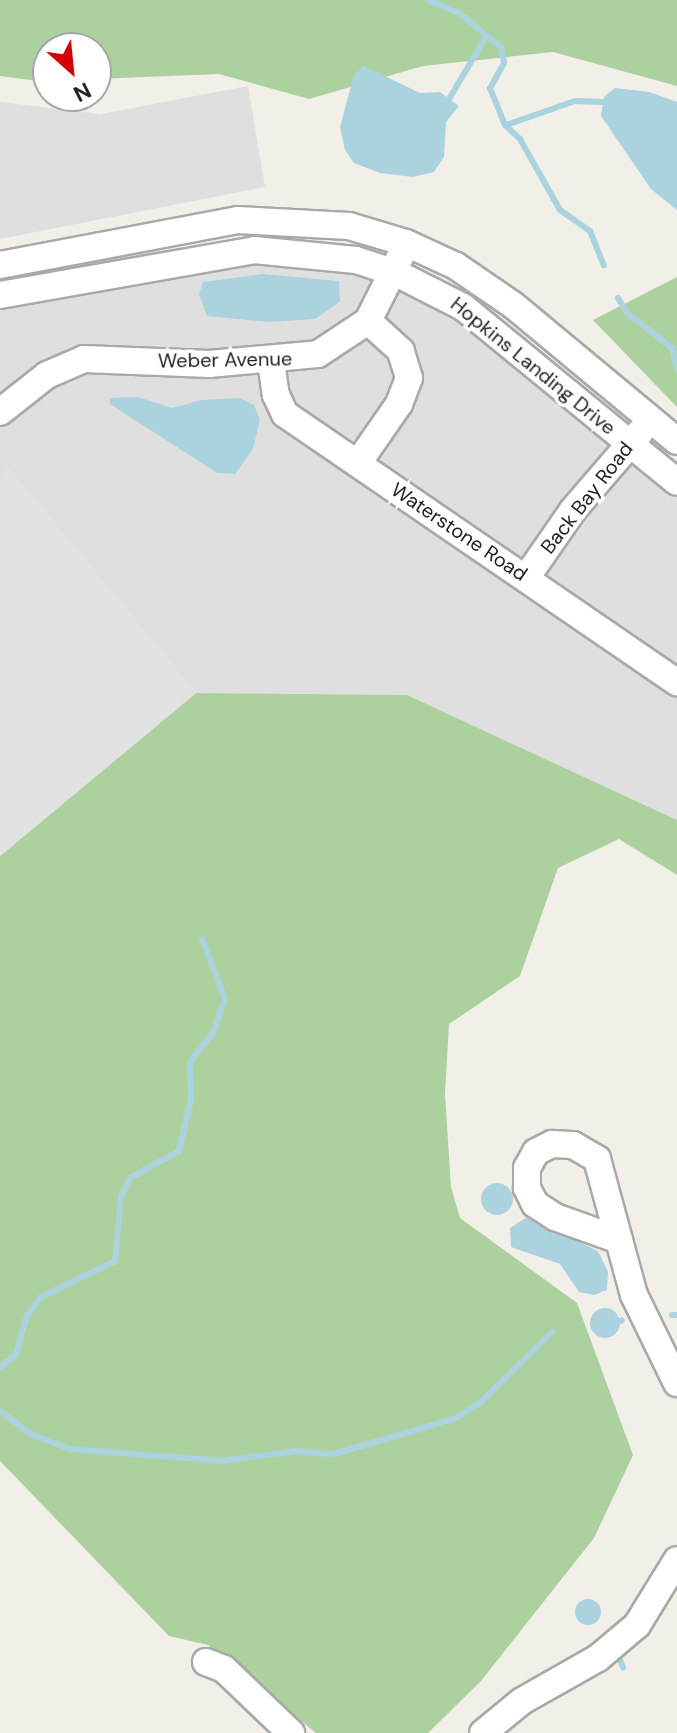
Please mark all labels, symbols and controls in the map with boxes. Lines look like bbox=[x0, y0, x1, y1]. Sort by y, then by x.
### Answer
north arrow bbox=[32, 32, 112, 112]
text: N bbox=[68, 75, 96, 109]
street label: Hopkins Landing Drive bbox=[446, 292, 620, 440]
street label: Weber Avenue bbox=[158, 347, 292, 373]
street label: Back Bay Road bbox=[536, 437, 638, 559]
street label: Waterstone Road bbox=[386, 478, 532, 586]

